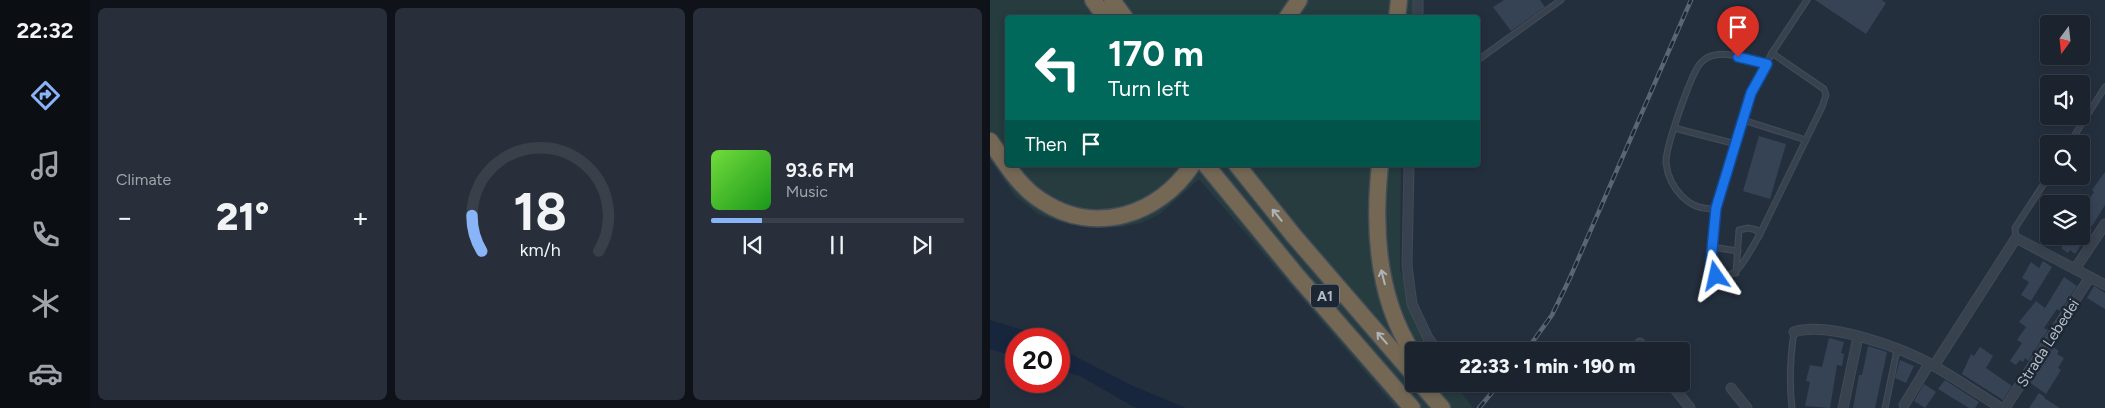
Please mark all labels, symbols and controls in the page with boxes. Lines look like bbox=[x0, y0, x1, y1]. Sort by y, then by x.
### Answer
pin bbox=[1717, 6, 1759, 57]
icon: arrive bbox=[1724, 13, 1752, 41]
north arrow bbox=[2040, 15, 2090, 65]
map controls bbox=[2040, 15, 2090, 245]
text: 22:32 bbox=[16, 17, 74, 44]
text: 170 m bbox=[1108, 33, 1204, 75]
icon: left bbox=[1025, 35, 1090, 100]
text: Turn left bbox=[1108, 75, 1190, 102]
button: sound bbox=[2040, 75, 2090, 125]
icon: directions bbox=[28, 78, 63, 113]
icon: arrive bbox=[1077, 130, 1105, 158]
text: Then bbox=[1025, 133, 1067, 156]
button: search bbox=[2040, 135, 2090, 185]
icon: music bbox=[28, 148, 63, 183]
text: 93.6 FM bbox=[786, 159, 854, 182]
text: Climate bbox=[116, 170, 171, 189]
text: 18 bbox=[513, 181, 567, 243]
text: Music bbox=[786, 182, 828, 201]
text: 21° bbox=[216, 194, 269, 240]
button: layers bbox=[2040, 195, 2090, 245]
text: − bbox=[116, 200, 133, 234]
text: + bbox=[352, 200, 369, 234]
one-way arrow bbox=[1271, 208, 1282, 221]
icon: phone bbox=[28, 217, 63, 252]
icon: previous bbox=[739, 231, 767, 259]
icon: pause bbox=[823, 231, 851, 259]
icon: next bbox=[908, 231, 936, 259]
text: km/h bbox=[520, 239, 560, 260]
position arrow bbox=[1689, 249, 1741, 301]
one-way arrow bbox=[1378, 270, 1387, 286]
road number: A1 bbox=[1311, 284, 1339, 308]
icon: climate bbox=[28, 286, 63, 321]
street label: Strada Lebedei bbox=[2013, 296, 2083, 390]
speed limit sign: 20 bbox=[1005, 328, 1070, 393]
one-way arrow bbox=[1376, 332, 1387, 345]
text: 22:33 · 1 min · 190 m bbox=[1460, 355, 1635, 378]
icon: car bbox=[28, 356, 63, 391]

